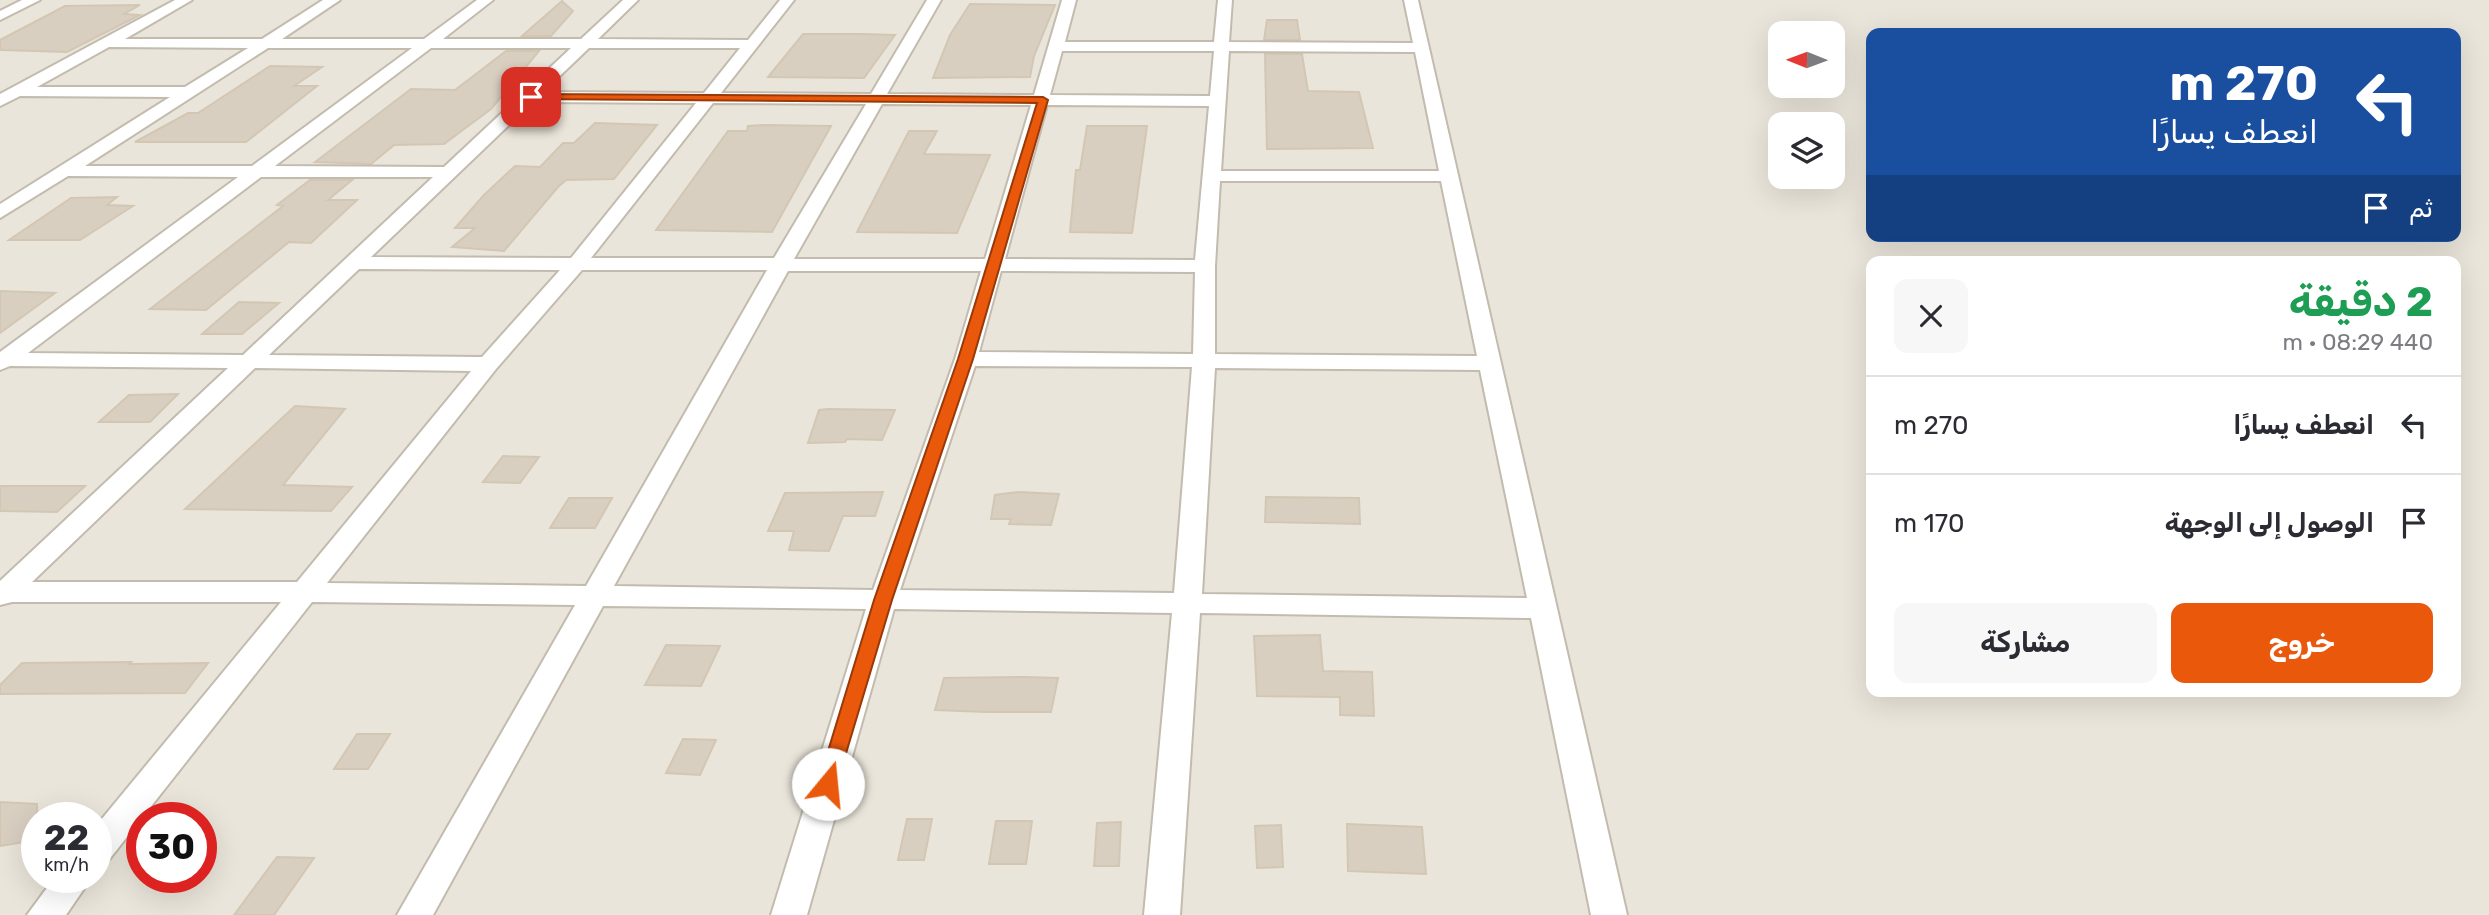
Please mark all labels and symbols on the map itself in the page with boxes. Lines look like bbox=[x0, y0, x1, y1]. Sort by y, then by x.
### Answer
north arrow bbox=[1768, 21, 1844, 98]
pin bbox=[501, 67, 561, 127]
position arrow bbox=[791, 747, 865, 821]
speed limit sign: 30 bbox=[126, 802, 217, 893]

